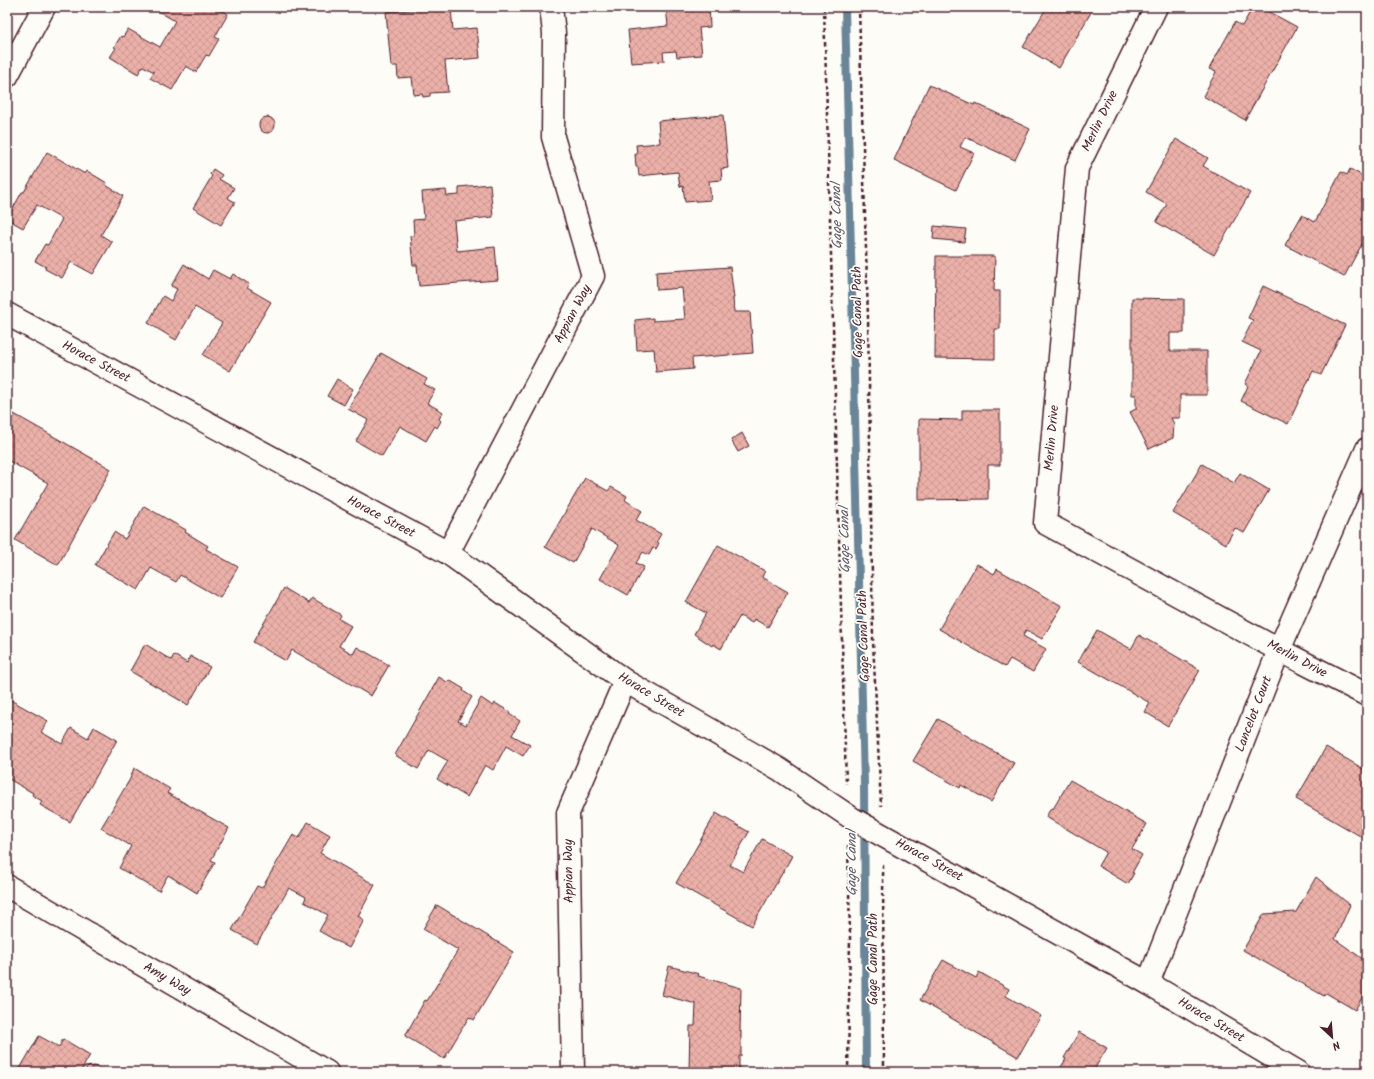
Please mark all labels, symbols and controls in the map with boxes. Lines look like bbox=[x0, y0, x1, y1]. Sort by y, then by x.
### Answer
street label: Merlin Drive bbox=[1076, 87, 1124, 155]
water label: Gage Canal bbox=[825, 180, 849, 249]
street label: Gage Canal Path bbox=[847, 266, 869, 358]
street label: Appian Way bbox=[549, 280, 598, 347]
street label: Horace Street bbox=[58, 335, 135, 389]
street label: Merlin Drive bbox=[1039, 404, 1065, 472]
street label: Horace Street bbox=[343, 490, 420, 544]
water label: Gage Canal bbox=[833, 504, 857, 573]
street label: Gage Canal Path bbox=[852, 590, 876, 682]
street label: Merlin Drive bbox=[1263, 634, 1331, 684]
street label: Horace Street bbox=[614, 667, 689, 724]
street label: Lancelot Court bbox=[1230, 672, 1279, 755]
water label: Gage Canal bbox=[841, 827, 863, 896]
street label: Horace Street bbox=[891, 833, 968, 888]
street label: Appian Way bbox=[558, 838, 580, 903]
street label: Gage Canal Path bbox=[863, 913, 884, 1005]
street label: Amy Way bbox=[139, 957, 196, 1002]
street label: Horace Street bbox=[1174, 992, 1249, 1049]
north arrow bbox=[1312, 1017, 1352, 1057]
text: N bbox=[1329, 1035, 1343, 1055]

